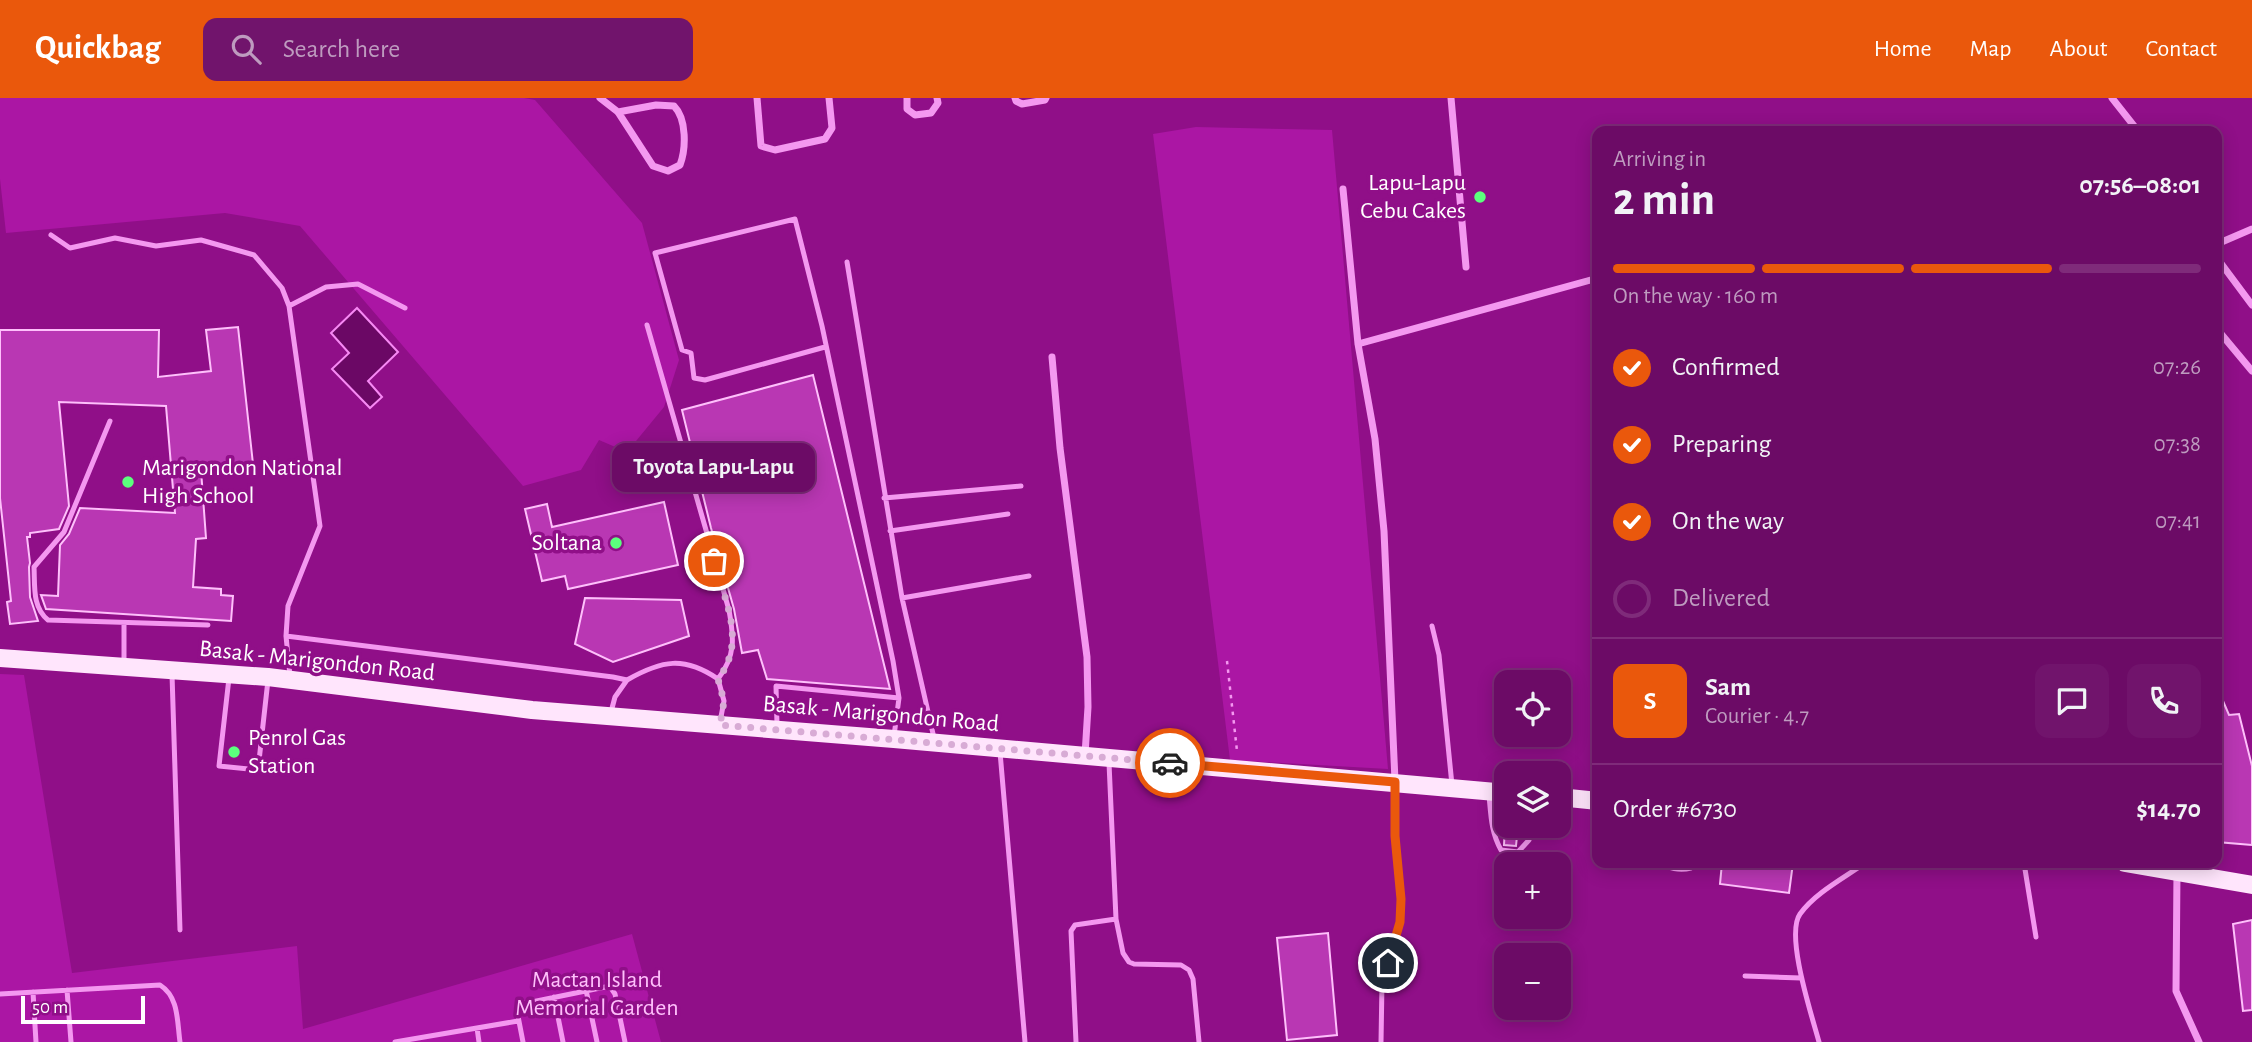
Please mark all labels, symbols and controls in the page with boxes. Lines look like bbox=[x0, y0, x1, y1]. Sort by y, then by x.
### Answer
search box bbox=[203, 18, 693, 81]
icon: search bbox=[227, 30, 265, 68]
text: Quickbag bbox=[35, 32, 161, 65]
text: Search here bbox=[283, 36, 400, 62]
text: Home bbox=[1874, 37, 1932, 61]
text: Map bbox=[1970, 37, 2012, 61]
text: About bbox=[2050, 37, 2107, 61]
text: Contact bbox=[2145, 37, 2217, 61]
text: Arriving in bbox=[1613, 148, 1706, 171]
place label: Lapu-Lapu Cebu Cakes bbox=[1360, 171, 1466, 223]
text: 07:56–08:01 bbox=[2079, 172, 2201, 198]
text: 2 min bbox=[1613, 177, 1715, 223]
marker: Lapu-Lapu Cebu Cakes bbox=[1472, 189, 1488, 205]
text: On the way · 160 m bbox=[1613, 285, 1778, 308]
icon: check bbox=[1613, 349, 1651, 387]
text: Confirmed bbox=[1672, 354, 1780, 380]
text: 07:26 bbox=[2153, 356, 2201, 379]
icon: check bbox=[1613, 426, 1651, 464]
text: Preparing bbox=[1672, 431, 1771, 457]
text: 07:38 bbox=[2154, 433, 2201, 456]
callout: Toyota Lapu-Lapu bbox=[612, 442, 816, 491]
place label: Marigondon National High School bbox=[142, 456, 342, 508]
text: Toyota Lapu-Lapu bbox=[633, 456, 794, 479]
marker: Marigondon National High School bbox=[120, 474, 136, 490]
icon: check bbox=[1613, 503, 1651, 541]
text: On the way bbox=[1672, 508, 1784, 534]
text: 07:41 bbox=[2155, 510, 2201, 533]
place label: Soltana bbox=[531, 531, 602, 555]
pin bbox=[684, 531, 744, 591]
marker: Soltana bbox=[608, 535, 624, 551]
icon: bag bbox=[695, 542, 733, 580]
text: Delivered bbox=[1672, 585, 1770, 611]
street label: Basak - Marigondon Road bbox=[198, 637, 436, 685]
button: chat bbox=[2035, 664, 2109, 738]
button: phone bbox=[2127, 664, 2201, 738]
map controls bbox=[1494, 670, 1571, 1020]
button: locate bbox=[1494, 670, 1571, 747]
text: Sam bbox=[1705, 674, 1751, 700]
text: S bbox=[1644, 688, 1656, 714]
street label: Basak - Marigondon Road bbox=[762, 692, 1000, 736]
text: Courier · 4.7 bbox=[1705, 705, 1809, 728]
place label: Penrol Gas Station bbox=[248, 726, 346, 778]
courier bbox=[1135, 728, 1205, 798]
marker: Penrol Gas Station bbox=[226, 744, 242, 760]
icon: car bbox=[1151, 744, 1189, 782]
button: layers bbox=[1494, 761, 1571, 838]
text: Order #6730 bbox=[1613, 796, 1737, 822]
text: $14.70 bbox=[2136, 796, 2201, 822]
button: + bbox=[1494, 852, 1571, 929]
pin bbox=[1358, 933, 1418, 993]
button: − bbox=[1494, 943, 1571, 1020]
icon: home bbox=[1369, 944, 1407, 982]
park label: Mactan Island Memorial Garden bbox=[515, 968, 679, 1020]
scale bar bbox=[21, 993, 145, 1025]
text: 50 m bbox=[32, 998, 68, 1017]

